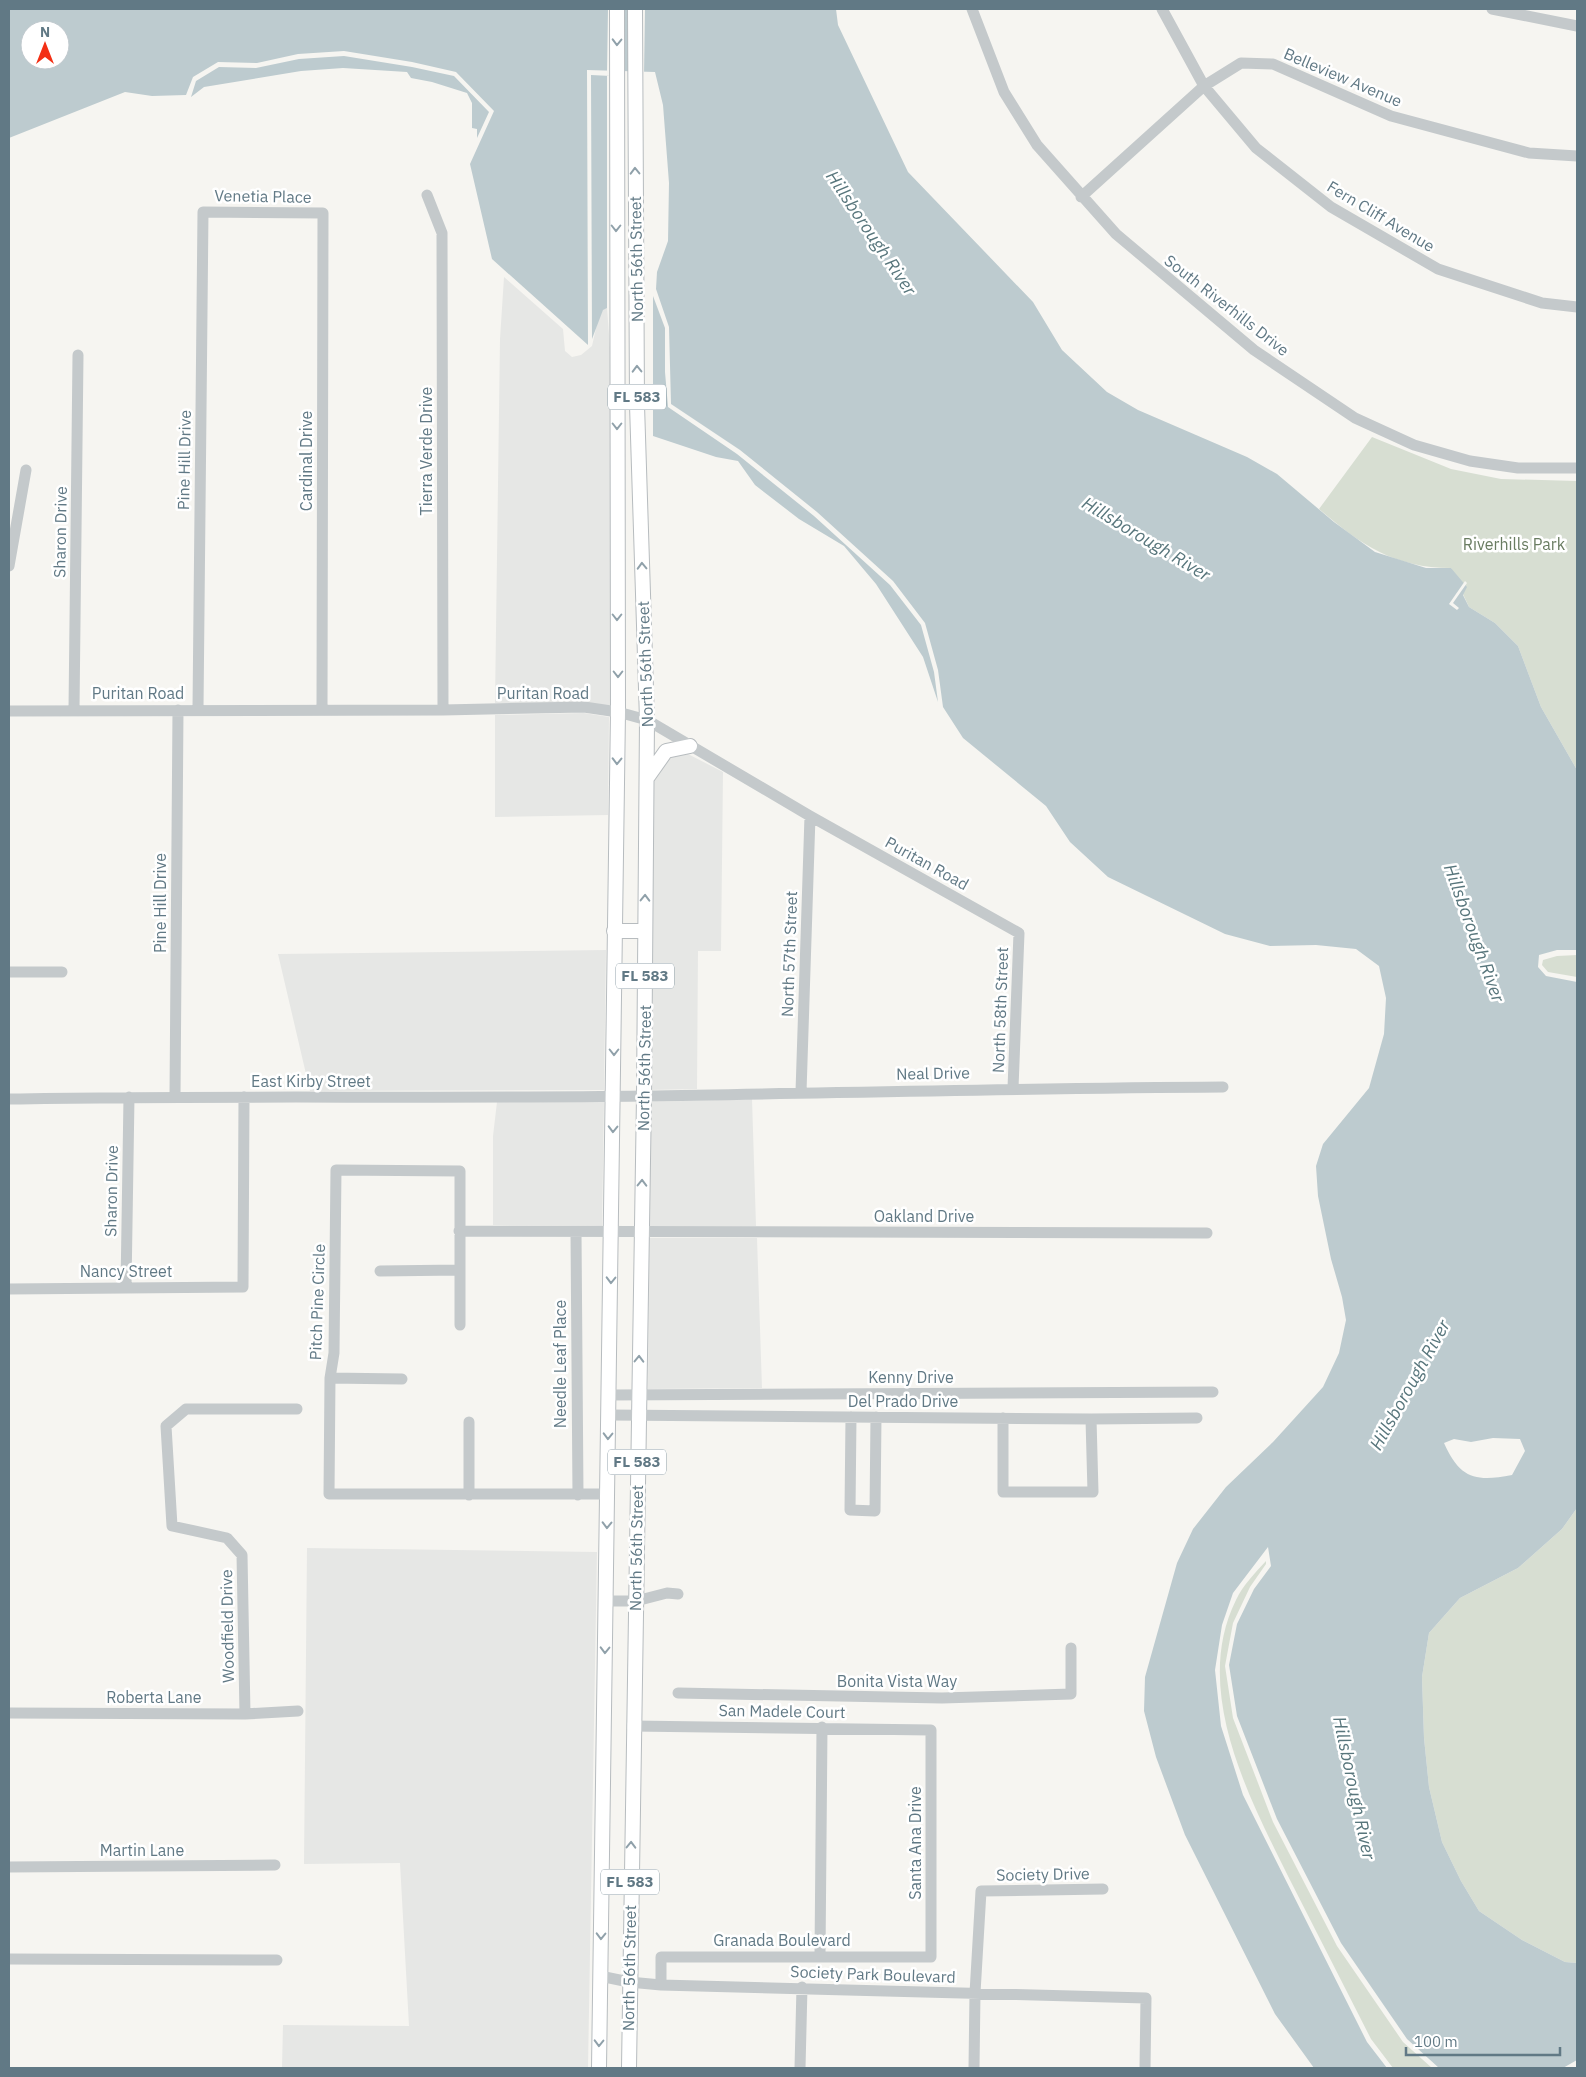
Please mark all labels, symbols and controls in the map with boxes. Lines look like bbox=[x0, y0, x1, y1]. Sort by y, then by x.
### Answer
north arrow bbox=[20, 20, 70, 70]
text: N bbox=[40, 23, 50, 41]
one-way arrow bbox=[611, 38, 622, 46]
street label: Belleview Avenue bbox=[1281, 43, 1405, 111]
water label: Hillsborough River bbox=[821, 166, 922, 300]
one-way arrow bbox=[630, 167, 640, 175]
street label: Fern Cliff Avenue bbox=[1324, 176, 1439, 256]
street label: Venetia Place bbox=[214, 185, 312, 207]
street label: North 56th Street bbox=[625, 196, 647, 322]
one-way arrow bbox=[611, 224, 622, 232]
street label: South Riverhills Drive bbox=[1161, 250, 1294, 360]
one-way arrow bbox=[632, 365, 642, 372]
road number: FL 583 bbox=[608, 384, 666, 410]
street label: Tierra Verde Drive bbox=[416, 386, 436, 515]
street label: Pine Hill Drive bbox=[173, 410, 195, 510]
street label: Cardinal Drive bbox=[296, 411, 316, 511]
one-way arrow bbox=[612, 422, 622, 430]
street label: Sharon Drive bbox=[49, 486, 71, 578]
water label: Hillsborough River bbox=[1078, 491, 1215, 586]
park label: Riverhills Park bbox=[1463, 534, 1566, 554]
one-way arrow bbox=[637, 562, 647, 570]
street label: North 56th Street bbox=[633, 601, 657, 727]
one-way arrow bbox=[612, 613, 622, 621]
one-way arrow bbox=[613, 671, 623, 679]
street label: Puritan Road bbox=[92, 683, 184, 703]
street label: Puritan Road bbox=[497, 683, 589, 703]
one-way arrow bbox=[612, 758, 622, 765]
street label: Puritan Road bbox=[882, 832, 972, 894]
street label: Pine Hill Drive bbox=[150, 853, 170, 953]
water label: Hillsborough River bbox=[1439, 861, 1510, 1006]
street label: North 57th Street bbox=[777, 891, 801, 1017]
one-way arrow bbox=[640, 894, 650, 902]
street label: North 58th Street bbox=[988, 947, 1012, 1073]
road number: FL 583 bbox=[616, 964, 674, 988]
street label: North 56th Street bbox=[633, 1005, 655, 1131]
one-way arrow bbox=[609, 1048, 619, 1056]
street label: Neal Drive bbox=[896, 1062, 970, 1084]
street label: East Kirby Street bbox=[251, 1071, 371, 1091]
one-way arrow bbox=[608, 1125, 618, 1133]
street label: Sharon Drive bbox=[100, 1145, 122, 1237]
one-way arrow bbox=[637, 1179, 647, 1186]
street label: Oakland Drive bbox=[874, 1206, 974, 1226]
street label: Pitch Pine Circle bbox=[305, 1243, 329, 1361]
street label: Nancy Street bbox=[80, 1261, 172, 1281]
one-way arrow bbox=[606, 1277, 616, 1285]
street label: Needle Leaf Place bbox=[550, 1300, 570, 1428]
water label: Hillsborough River bbox=[1364, 1315, 1455, 1454]
one-way arrow bbox=[634, 1355, 644, 1363]
street label: Kenny Drive bbox=[868, 1367, 954, 1387]
street label: Del Prado Drive bbox=[848, 1391, 959, 1411]
one-way arrow bbox=[603, 1432, 613, 1440]
road number: FL 583 bbox=[608, 1450, 666, 1474]
street label: North 56th Street bbox=[625, 1485, 647, 1611]
one-way arrow bbox=[602, 1522, 612, 1530]
street label: Woodfield Drive bbox=[216, 1569, 238, 1683]
one-way arrow bbox=[600, 1646, 610, 1654]
street label: Bonita Vista Way bbox=[837, 1671, 957, 1691]
street label: Roberta Lane bbox=[106, 1687, 202, 1707]
street label: San Madele Court bbox=[718, 1700, 846, 1722]
water label: Hillsborough River bbox=[1328, 1714, 1381, 1862]
street label: Santa Ana Drive bbox=[905, 1786, 925, 1900]
street label: Martin Lane bbox=[100, 1840, 184, 1860]
one-way arrow bbox=[626, 1840, 636, 1848]
street label: Society Drive bbox=[996, 1863, 1090, 1885]
road number: FL 583 bbox=[601, 1870, 659, 1894]
street label: North 56th Street bbox=[618, 1905, 640, 2031]
street label: Granada Boulevard bbox=[713, 1930, 851, 1950]
one-way arrow bbox=[596, 1932, 606, 1940]
street label: Society Park Boulevard bbox=[790, 1961, 956, 1987]
scale bar bbox=[1406, 2024, 1560, 2056]
text: 100 m bbox=[1414, 2032, 1458, 2051]
one-way arrow bbox=[594, 2039, 604, 2047]

